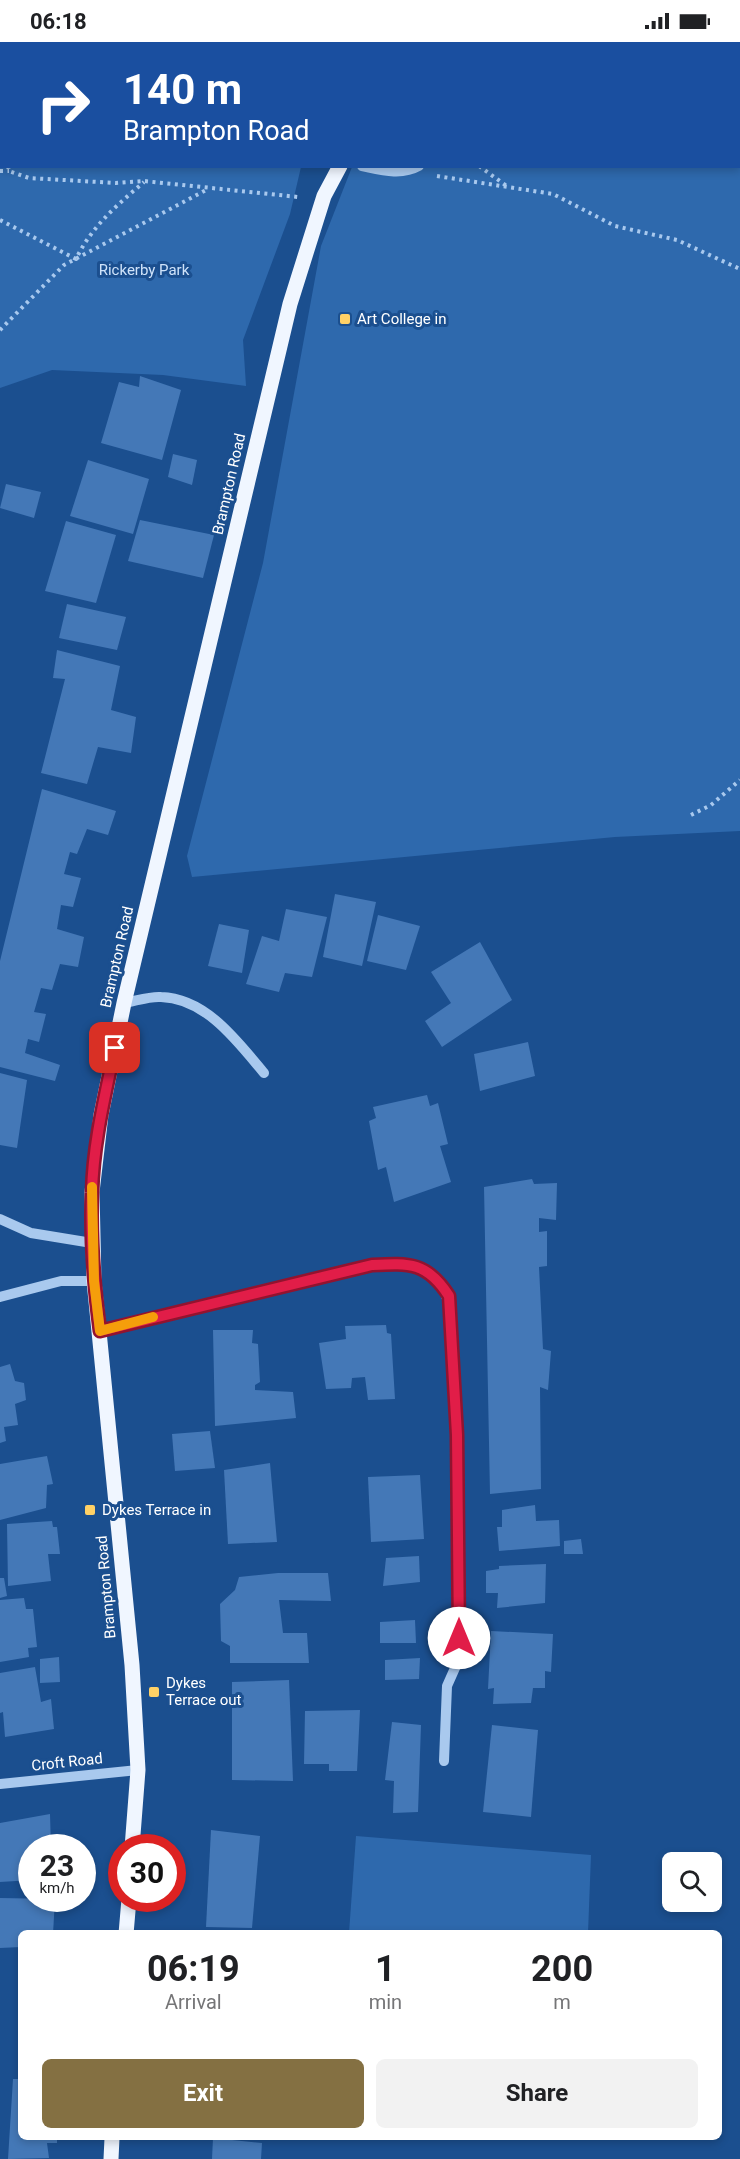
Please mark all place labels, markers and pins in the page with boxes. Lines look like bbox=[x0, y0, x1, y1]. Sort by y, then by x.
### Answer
place label: Art College in bbox=[357, 310, 446, 328]
marker: Art College in bbox=[338, 312, 352, 326]
pin bbox=[89, 1022, 140, 1073]
place label: Dykes Terrace in bbox=[102, 1501, 211, 1519]
marker: Dykes Terrace in bbox=[83, 1503, 97, 1517]
place label: Dykes Terrace out bbox=[166, 1674, 242, 1709]
marker: Dykes Terrace out bbox=[147, 1685, 161, 1699]

